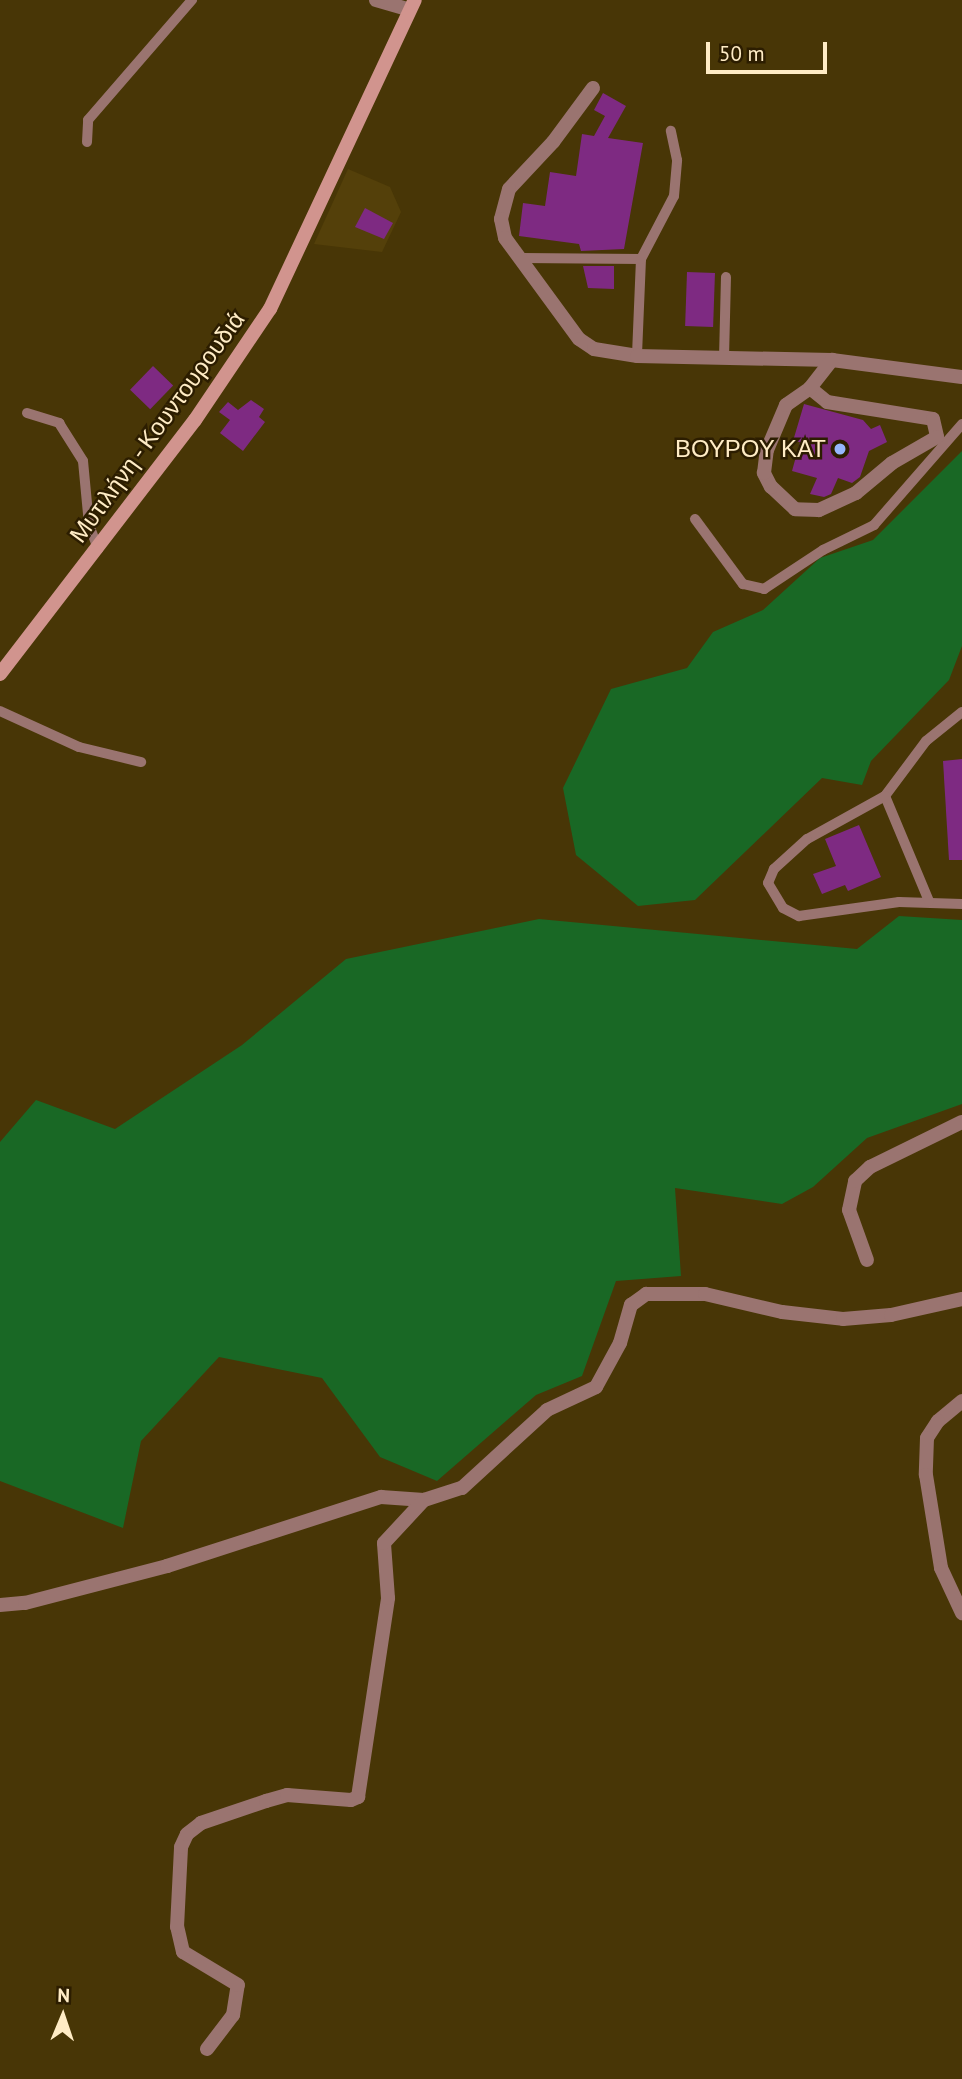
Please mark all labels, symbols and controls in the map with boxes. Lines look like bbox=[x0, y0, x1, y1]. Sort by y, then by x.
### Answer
scale bar bbox=[710, 28, 831, 72]
text: 50 m bbox=[719, 40, 765, 67]
street label: Μυτιλήνη - Κουντουρουδιά bbox=[62, 304, 252, 550]
place label: ΒΟΥΡΟΥ ΚΑΤ bbox=[675, 435, 826, 463]
marker: ΒΟΥΡΟΥ ΚΑΤ bbox=[832, 441, 848, 457]
north arrow bbox=[28, 1981, 98, 2051]
text: N bbox=[57, 1983, 70, 2007]

